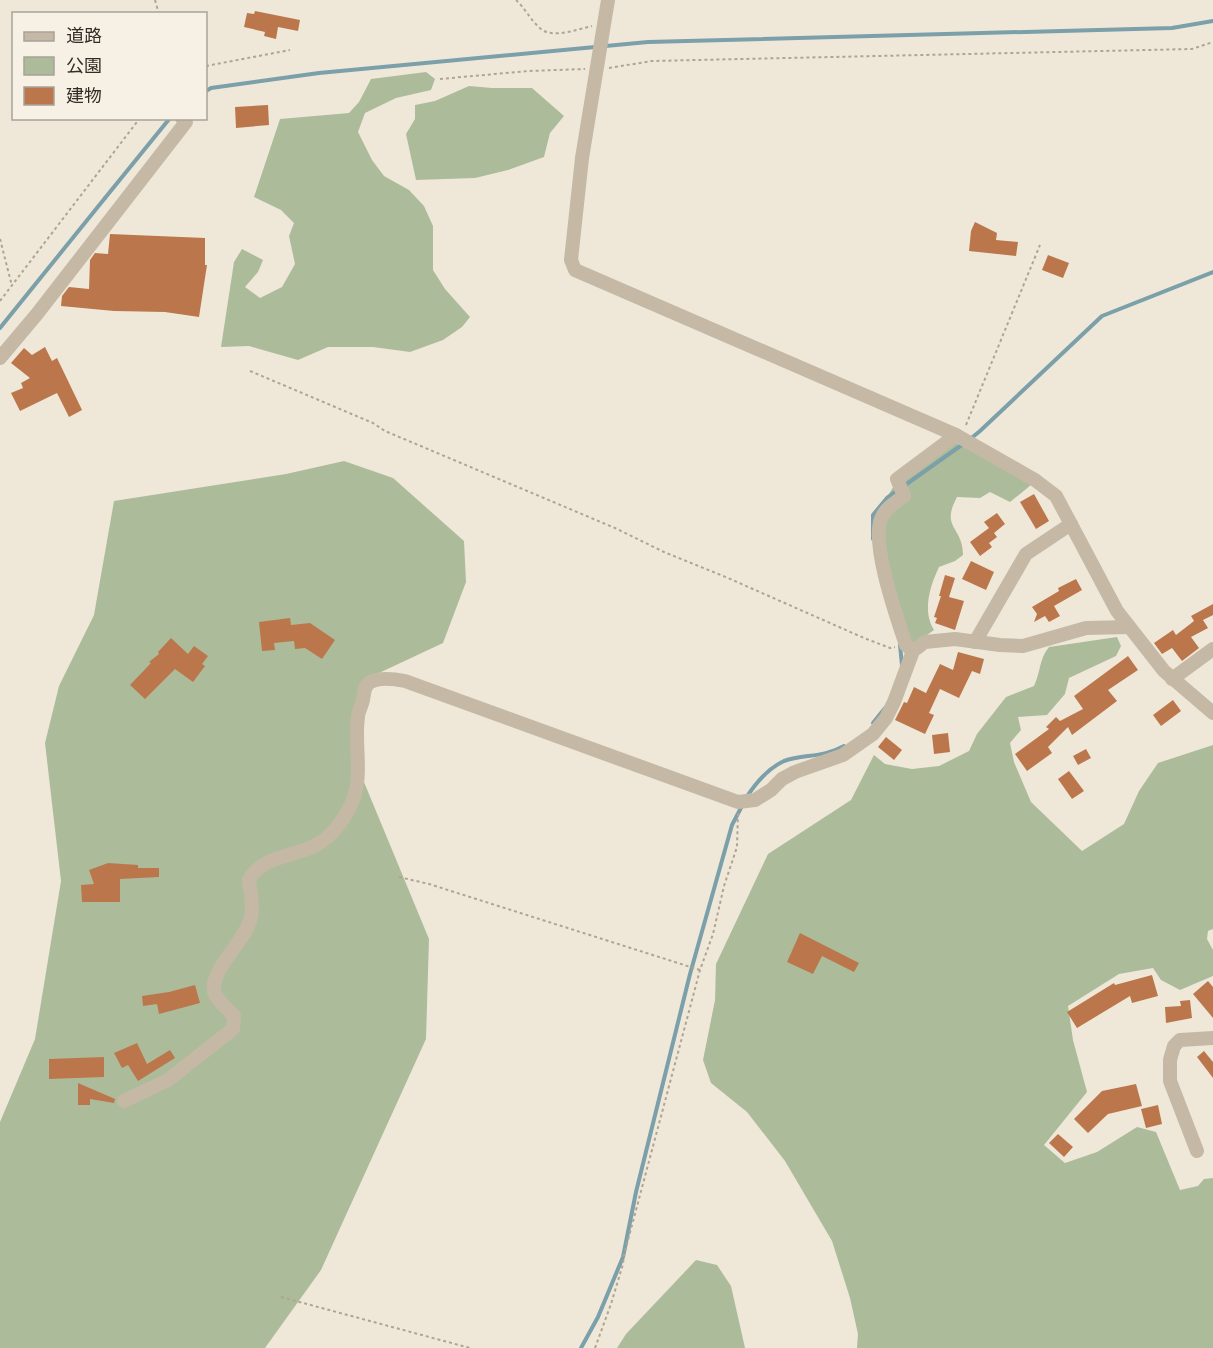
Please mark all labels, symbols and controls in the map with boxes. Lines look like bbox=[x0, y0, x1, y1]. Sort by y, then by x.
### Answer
legend bbox=[12, 12, 207, 120]
text: 道路 bbox=[66, 25, 102, 46]
text: 公園 bbox=[66, 55, 102, 76]
text: 建物 bbox=[66, 85, 102, 106]

